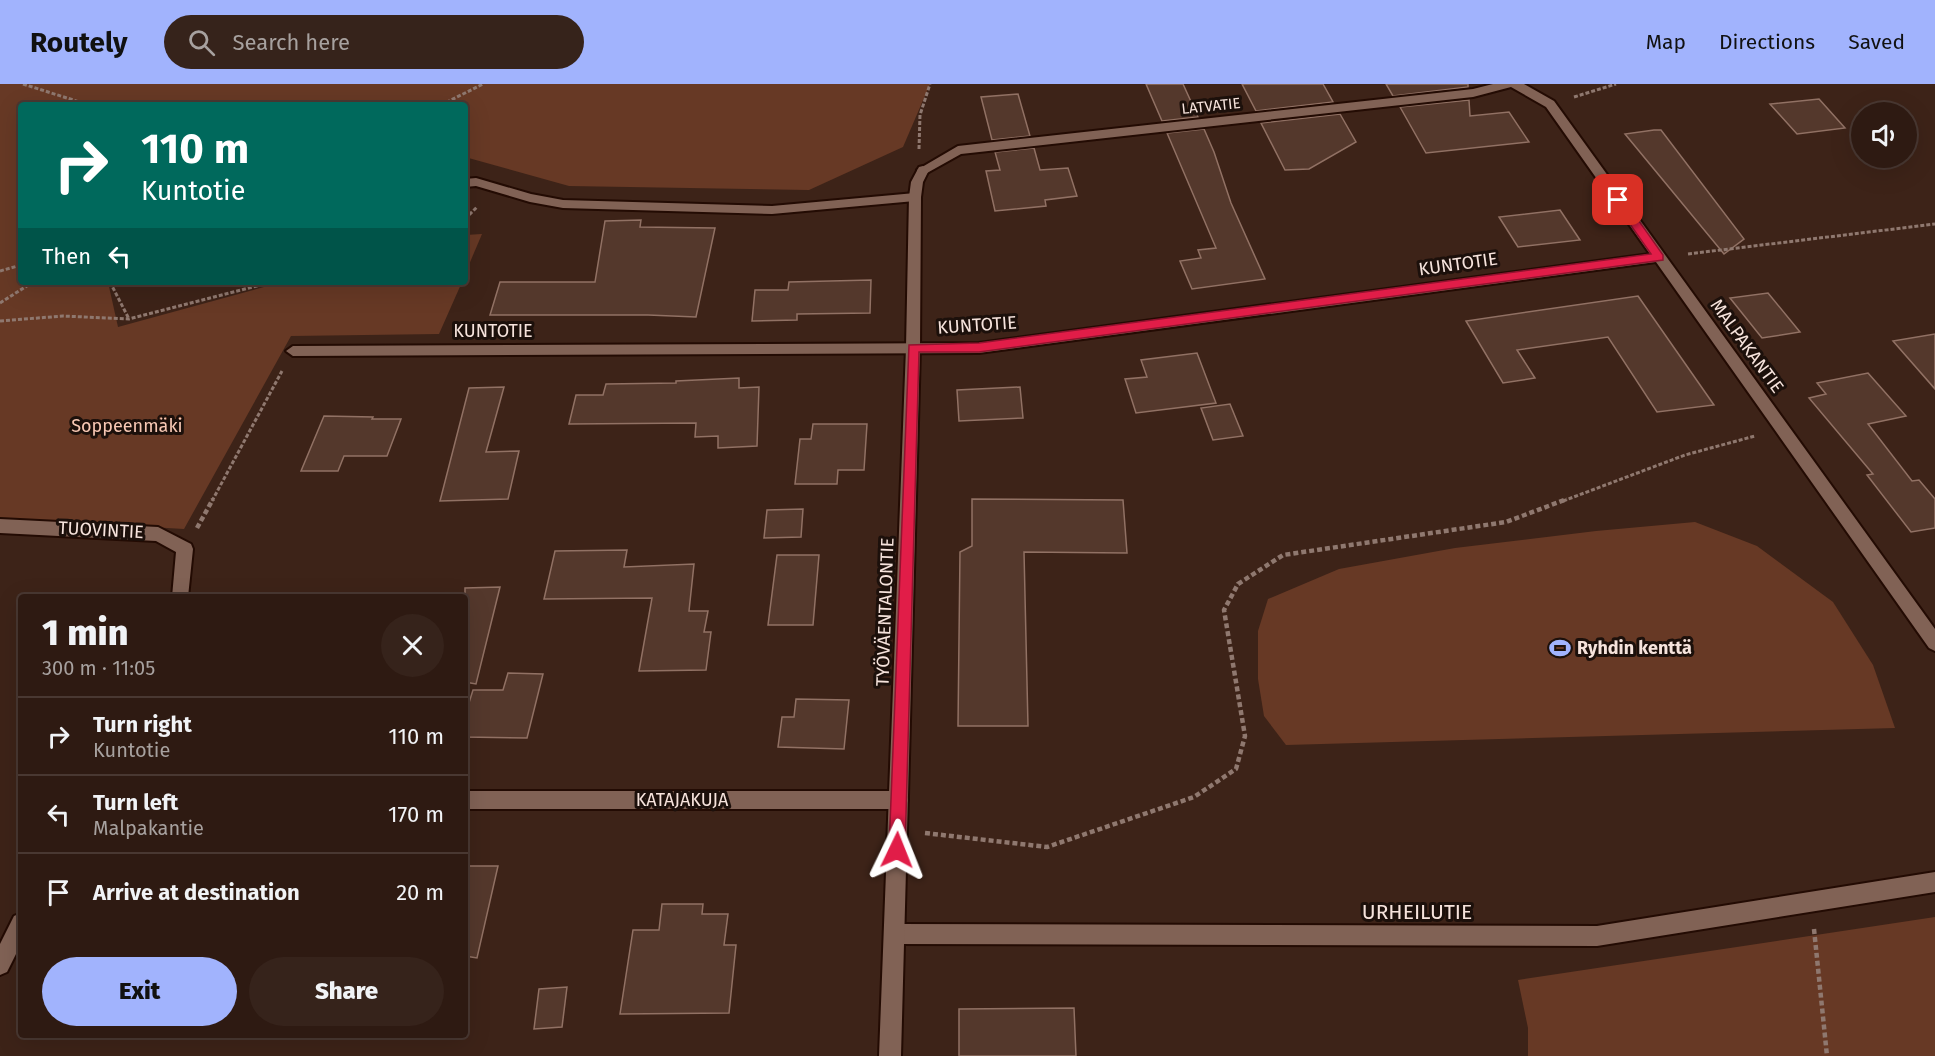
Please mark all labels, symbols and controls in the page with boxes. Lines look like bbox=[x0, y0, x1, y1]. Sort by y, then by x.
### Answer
search box bbox=[164, 15, 584, 69]
text: Routely bbox=[30, 26, 128, 59]
icon: search bbox=[185, 26, 218, 59]
text: Search here bbox=[233, 29, 350, 56]
text: Map bbox=[1646, 29, 1686, 55]
text: Directions bbox=[1719, 29, 1815, 55]
text: Saved bbox=[1848, 29, 1905, 55]
street label: LATVATIE bbox=[1181, 94, 1241, 118]
map controls bbox=[1851, 102, 1917, 168]
button: sound bbox=[1851, 102, 1917, 168]
text: 110 m bbox=[141, 124, 249, 174]
icon: right bbox=[42, 126, 120, 204]
pin bbox=[1592, 174, 1643, 225]
text: Kuntotie bbox=[141, 175, 245, 207]
icon: arrive bbox=[1601, 183, 1634, 216]
icon: left bbox=[103, 240, 136, 273]
text: Then bbox=[42, 243, 91, 270]
street label: KUNTOTIE bbox=[1417, 248, 1499, 280]
street label: MALPAKANTIE bbox=[1706, 295, 1788, 397]
street label: KUNTOTIE bbox=[937, 311, 1017, 339]
street label: KUNTOTIE bbox=[453, 320, 533, 342]
park label: Soppeenmäki bbox=[71, 415, 183, 437]
street label: TUOVINTIE bbox=[58, 517, 144, 543]
street label: TYÖVÄENTALONTIE bbox=[871, 537, 899, 687]
text: 1 min bbox=[42, 611, 128, 655]
button: close bbox=[381, 614, 444, 677]
sports icon: Ryhdin kenttä bbox=[1548, 636, 1572, 660]
place label: Ryhdin kenttä bbox=[1577, 637, 1692, 659]
text: 300 m · 11:05 bbox=[42, 656, 155, 680]
text: Turn right bbox=[93, 711, 192, 738]
icon: right bbox=[42, 720, 75, 753]
text: 110 m bbox=[388, 723, 444, 750]
text: Kuntotie bbox=[93, 738, 170, 762]
text: Turn left bbox=[93, 789, 178, 816]
street label: KATAJAKUJA bbox=[636, 789, 729, 811]
icon: left bbox=[42, 798, 75, 831]
text: 170 m bbox=[388, 801, 444, 828]
text: Malpakantie bbox=[93, 816, 204, 840]
position arrow bbox=[865, 818, 929, 882]
icon: arrive bbox=[42, 876, 75, 909]
text: Arrive at destination bbox=[93, 879, 300, 906]
text: 20 m bbox=[396, 879, 444, 906]
street label: URHEILUTIE bbox=[1362, 899, 1472, 925]
button: Exit bbox=[42, 957, 237, 1026]
button: Share bbox=[249, 957, 444, 1026]

